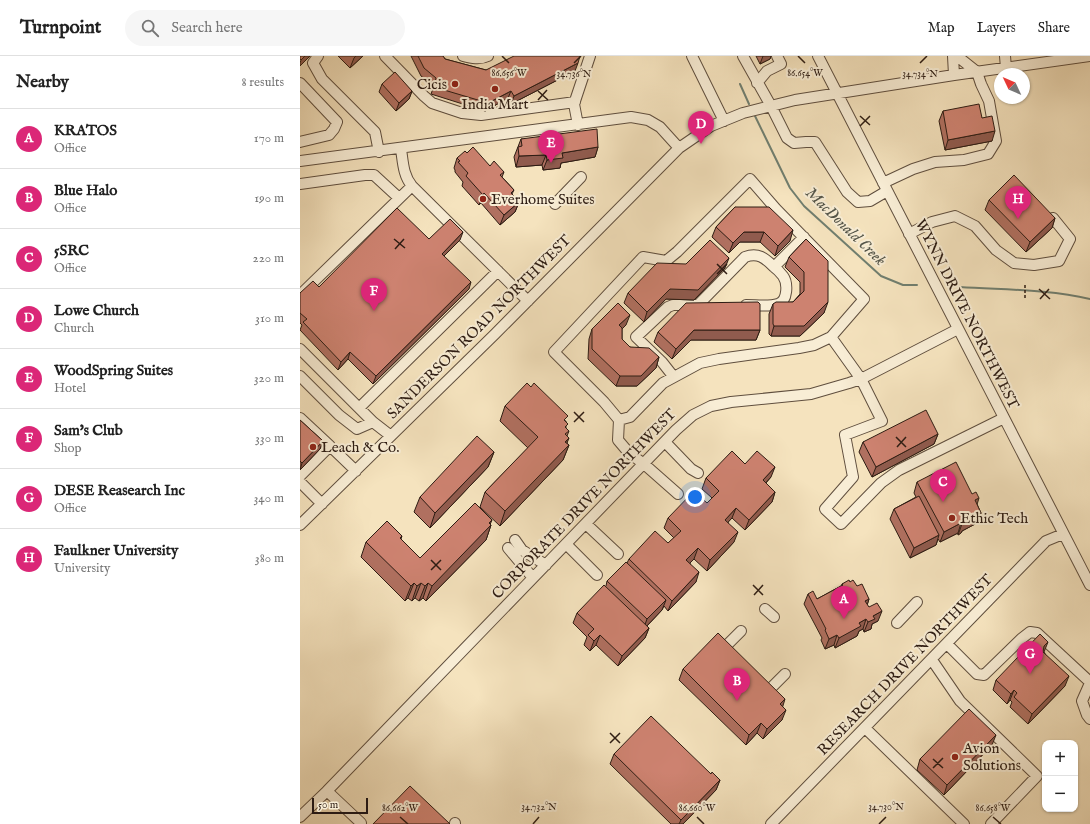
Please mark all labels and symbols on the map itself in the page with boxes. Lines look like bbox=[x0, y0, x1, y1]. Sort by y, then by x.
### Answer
text: 86.656°W bbox=[491, 67, 527, 80]
text: 86.654°W bbox=[787, 67, 823, 80]
text: 34.736°N bbox=[557, 68, 592, 81]
text: 34.734°N bbox=[902, 68, 938, 81]
north arrow bbox=[994, 68, 1030, 104]
place label: Cicis bbox=[417, 75, 447, 94]
marker: Cicis bbox=[450, 79, 460, 89]
marker: India Mart bbox=[490, 84, 500, 94]
place label: India Mart bbox=[461, 95, 529, 114]
pin: D bbox=[688, 111, 714, 144]
pin: E bbox=[538, 130, 564, 163]
water label: MacDonald Creek bbox=[800, 184, 890, 271]
pin: H bbox=[1005, 186, 1031, 219]
place label: Everhome Suites bbox=[491, 190, 595, 209]
marker: Everhome Suites bbox=[478, 194, 488, 204]
street label: WYNN DRIVE NORTHWEST bbox=[911, 216, 1023, 412]
street label: SANDERSON ROAD NORTHWEST bbox=[383, 231, 575, 423]
pin: F bbox=[361, 278, 387, 311]
street label: CORPORATE DRIVE NORTHWEST bbox=[488, 405, 680, 603]
place label: Leach & Co. bbox=[321, 438, 399, 457]
marker: Leach & Co. bbox=[308, 442, 318, 452]
pin: C bbox=[930, 469, 956, 502]
your location bbox=[685, 487, 705, 507]
place label: Ethic Tech bbox=[960, 509, 1028, 528]
marker: Ethic Tech bbox=[947, 513, 957, 523]
street label: RESEARCH DRIVE NORTHWEST bbox=[814, 571, 996, 759]
pin: A bbox=[831, 586, 857, 619]
pin: G bbox=[1017, 641, 1043, 674]
pin: B bbox=[724, 668, 750, 701]
place label: Avion Solutions bbox=[962, 739, 1021, 775]
marker: Avion Solutions bbox=[950, 752, 960, 762]
scale bar bbox=[312, 796, 368, 815]
text: 34.732°N bbox=[521, 801, 557, 814]
text: 34.730°N bbox=[868, 801, 904, 814]
text: 86.662°W bbox=[382, 802, 419, 815]
text: 86.660°W bbox=[679, 802, 716, 815]
text: 86.658°W bbox=[976, 802, 1011, 815]

